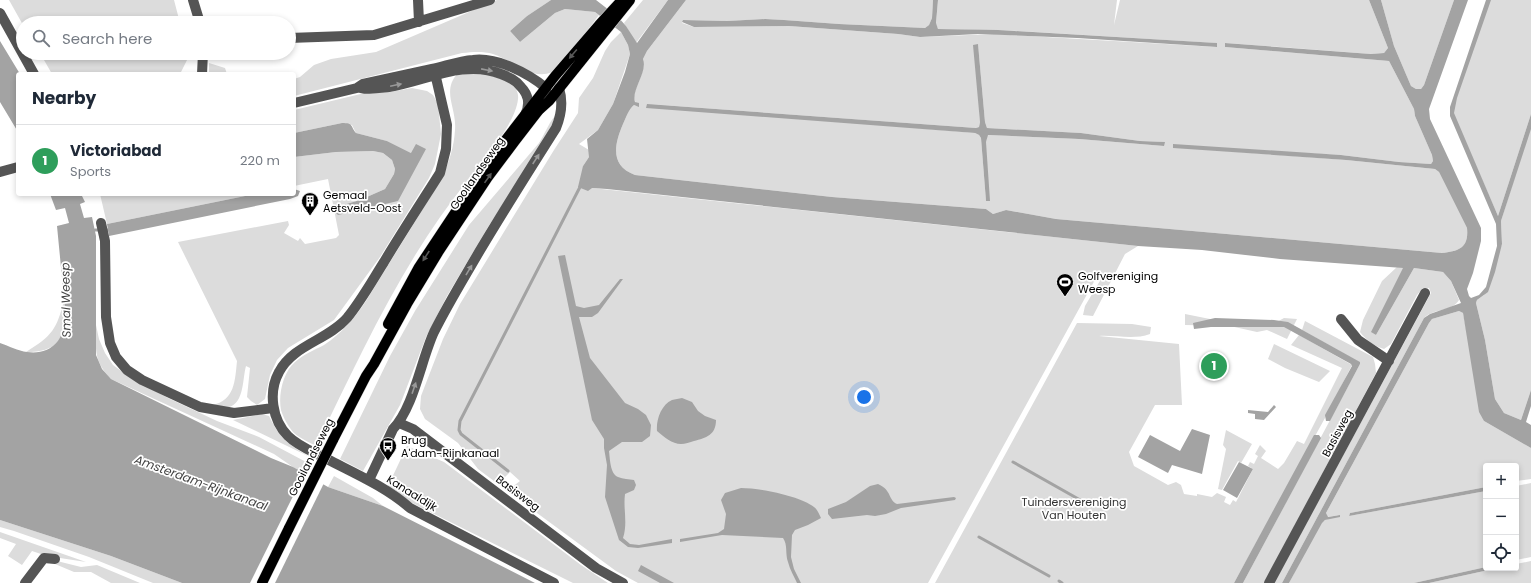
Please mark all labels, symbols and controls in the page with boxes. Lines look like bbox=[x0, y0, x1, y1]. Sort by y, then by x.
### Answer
search box bbox=[16, 16, 296, 60]
icon: search bbox=[30, 27, 52, 49]
text: Search here bbox=[62, 28, 152, 49]
one-way arrow bbox=[569, 49, 578, 60]
one-way arrow bbox=[481, 67, 493, 73]
one-way arrow bbox=[390, 82, 402, 88]
text: Nearby bbox=[32, 86, 96, 110]
street label: Gooilandseweg bbox=[446, 133, 508, 213]
text: Victoriabad bbox=[70, 140, 162, 161]
text: 1 bbox=[43, 151, 47, 170]
text: 220 m bbox=[240, 151, 280, 170]
one-way arrow bbox=[533, 153, 540, 165]
text: Sports bbox=[70, 162, 111, 181]
one-way arrow bbox=[484, 173, 492, 184]
place label: Gemaal Aetsveld-Oost bbox=[323, 187, 402, 216]
building icon: Gemaal Aetsveld-Oost bbox=[300, 191, 320, 216]
one-way arrow bbox=[422, 251, 430, 261]
water label: Smal Weesp bbox=[56, 262, 75, 338]
one-way arrow bbox=[465, 264, 472, 276]
place label: Golfvereniging Weesp bbox=[1078, 268, 1158, 297]
sports icon: Golfvereniging Weesp bbox=[1055, 272, 1075, 297]
pin: 1 bbox=[1201, 351, 1227, 381]
one-way arrow bbox=[412, 381, 418, 393]
your location bbox=[854, 387, 874, 407]
street label: Basisweg bbox=[1318, 406, 1356, 460]
street label: Gooilandseweg bbox=[284, 415, 338, 499]
place label: Brug A'dam-Rijnkanaal bbox=[401, 432, 499, 461]
bus stop icon: Brug A'dam-Rijnkanaal bbox=[378, 436, 398, 461]
water label: Amsterdam-Rijnkanaal bbox=[131, 450, 270, 515]
map controls bbox=[1483, 463, 1519, 571]
button: + bbox=[1483, 463, 1519, 499]
street label: Kanaaldijk bbox=[384, 471, 441, 515]
street label: Basisweg bbox=[493, 471, 543, 515]
park label: Tuindersvereniging Van Houten bbox=[1021, 494, 1127, 523]
button: − bbox=[1483, 499, 1519, 535]
button: locate bbox=[1483, 535, 1519, 571]

